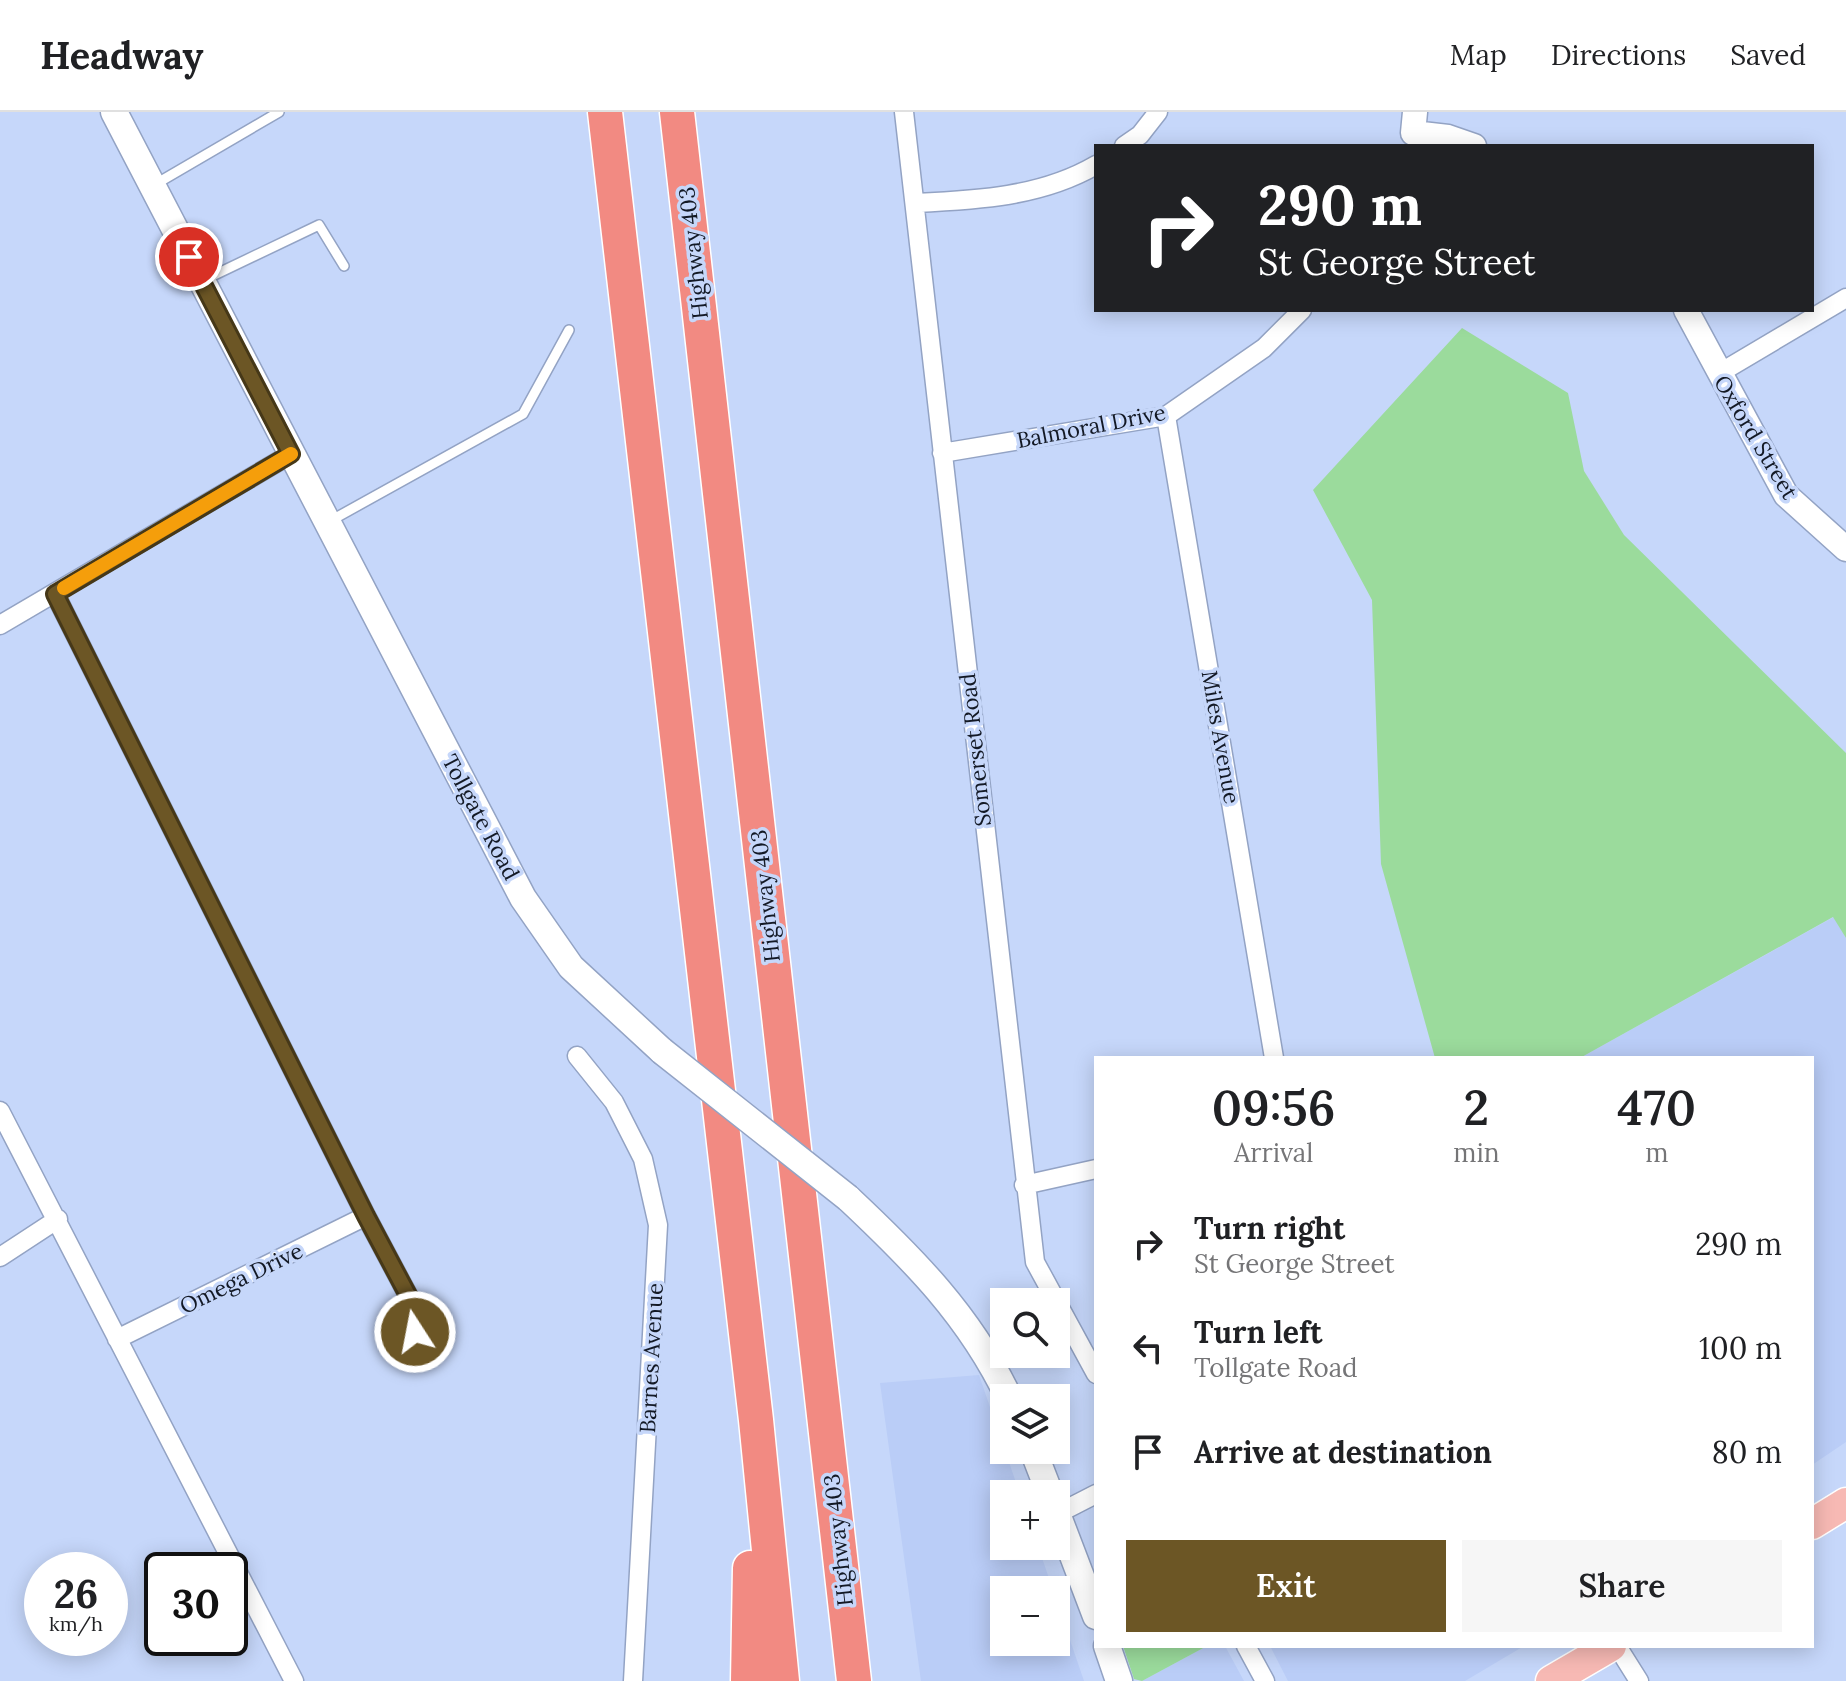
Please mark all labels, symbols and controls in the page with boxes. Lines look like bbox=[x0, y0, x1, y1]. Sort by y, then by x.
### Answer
text: Headway bbox=[40, 31, 203, 79]
text: Map bbox=[1450, 37, 1507, 73]
text: Directions bbox=[1551, 37, 1686, 73]
text: Saved bbox=[1730, 37, 1806, 73]
text: 290 m bbox=[1258, 169, 1422, 240]
icon: right bbox=[1126, 176, 1230, 280]
street label: Highway 403 bbox=[672, 186, 714, 320]
pin bbox=[155, 223, 223, 291]
icon: arrive bbox=[167, 235, 211, 279]
text: St George Street bbox=[1258, 239, 1536, 285]
street label: Oxford Street bbox=[1708, 370, 1804, 505]
street label: Balmoral Drive bbox=[1014, 398, 1168, 454]
street label: Miles Avenue bbox=[1195, 668, 1247, 806]
street label: Somerset Road bbox=[953, 672, 997, 828]
street label: Tollgate Road bbox=[436, 749, 526, 885]
street label: Highway 403 bbox=[744, 829, 786, 963]
text: 09:56 bbox=[1212, 1077, 1335, 1138]
text: 2 bbox=[1464, 1077, 1489, 1138]
text: 470 bbox=[1617, 1077, 1696, 1138]
text: Arrival bbox=[1234, 1136, 1313, 1169]
text: min bbox=[1453, 1136, 1500, 1169]
text: m bbox=[1645, 1136, 1668, 1169]
text: Turn right bbox=[1194, 1209, 1345, 1247]
icon: right bbox=[1126, 1222, 1170, 1266]
text: 290 m bbox=[1695, 1225, 1782, 1263]
street label: Omega Drive bbox=[175, 1236, 307, 1320]
text: St George Street bbox=[1194, 1247, 1395, 1280]
street label: Barnes Avenue bbox=[633, 1282, 669, 1434]
map controls bbox=[990, 1288, 1070, 1656]
button: search bbox=[990, 1288, 1070, 1368]
position arrow bbox=[373, 1290, 457, 1374]
text: Turn left bbox=[1194, 1313, 1322, 1351]
icon: left bbox=[1126, 1326, 1170, 1370]
text: 100 m bbox=[1699, 1329, 1782, 1367]
text: Tollgate Road bbox=[1194, 1351, 1358, 1384]
button: layers bbox=[990, 1384, 1070, 1464]
icon: arrive bbox=[1126, 1430, 1170, 1474]
text: Arrive at destination bbox=[1194, 1433, 1492, 1471]
text: 80 m bbox=[1712, 1433, 1782, 1471]
street label: Highway 403 bbox=[817, 1473, 859, 1607]
button: + bbox=[990, 1480, 1070, 1560]
button: Exit bbox=[1126, 1540, 1446, 1632]
button: Share bbox=[1462, 1540, 1782, 1632]
speed limit sign: 30 bbox=[144, 1552, 248, 1656]
text: 26 bbox=[54, 1568, 98, 1619]
button: − bbox=[990, 1576, 1070, 1656]
text: km/h bbox=[49, 1611, 103, 1636]

